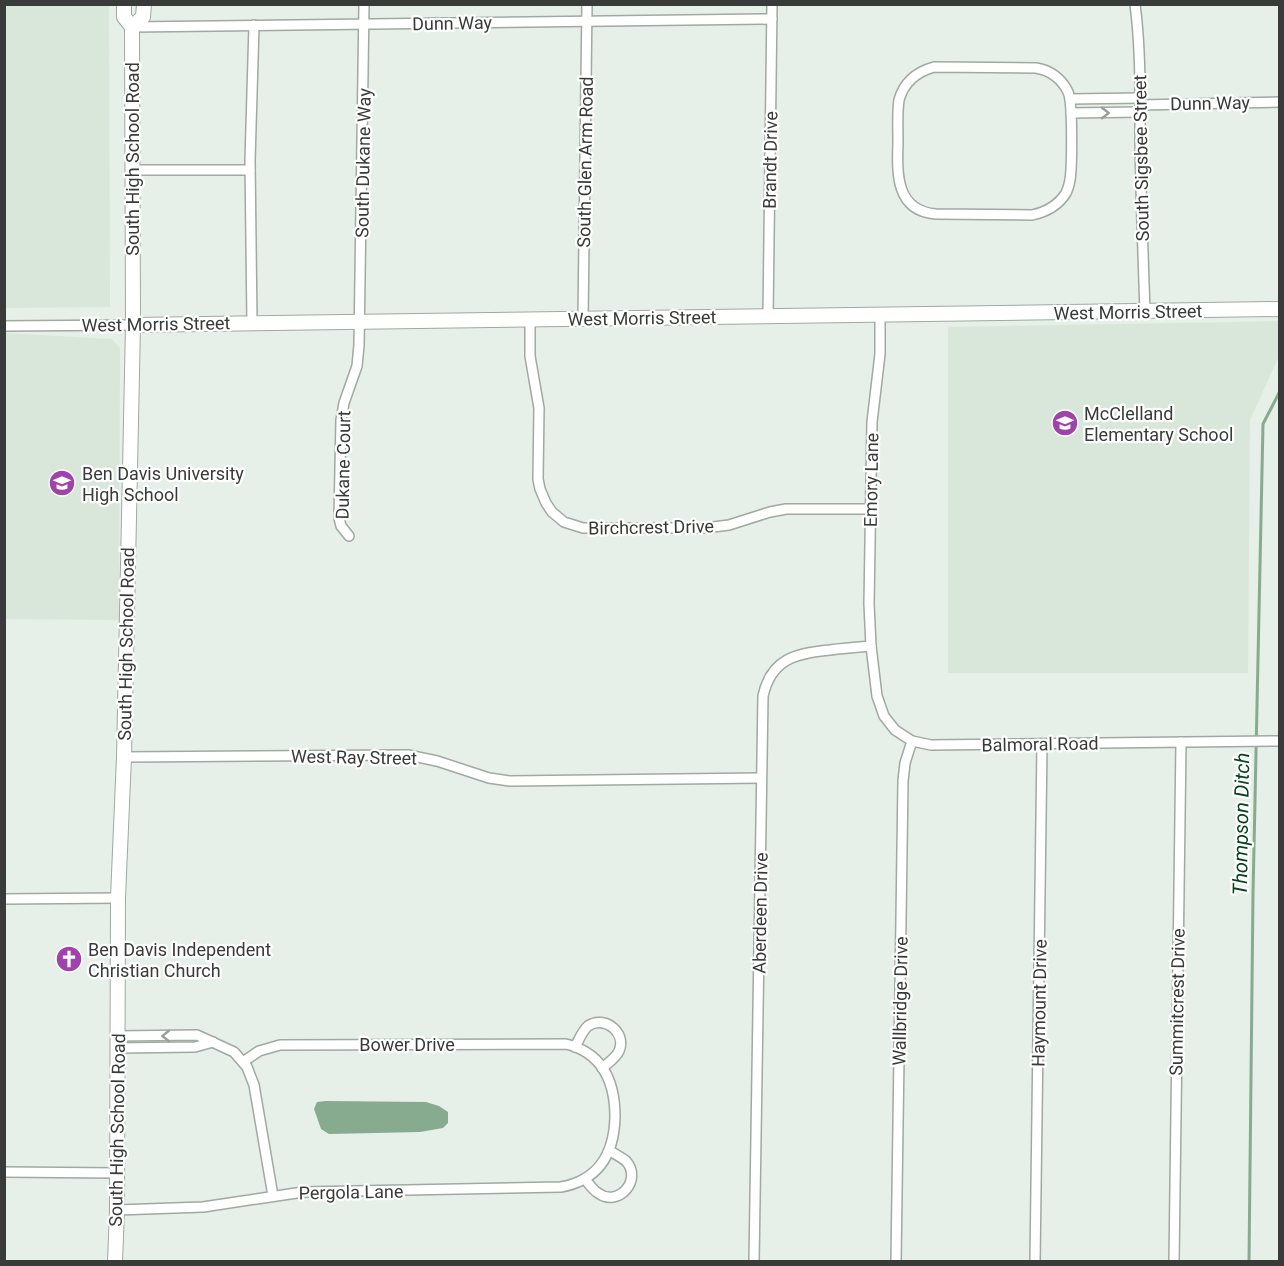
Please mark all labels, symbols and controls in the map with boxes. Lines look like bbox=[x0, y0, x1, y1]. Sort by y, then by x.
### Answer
street label: Dunn Way bbox=[412, 12, 493, 34]
street label: South High School Road bbox=[122, 62, 143, 256]
street label: South Sigsbee Street bbox=[1129, 74, 1153, 242]
street label: South Glen Arm Road bbox=[573, 76, 597, 248]
street label: South Dukane Way bbox=[351, 88, 375, 238]
street label: Dunn Way bbox=[1170, 92, 1251, 114]
one-way arrow bbox=[1101, 107, 1110, 119]
street label: Brandt Drive bbox=[759, 111, 781, 209]
street label: West Morris Street bbox=[1053, 300, 1203, 324]
street label: West Morris Street bbox=[567, 306, 717, 330]
street label: West Morris Street bbox=[81, 312, 231, 336]
place label: McClelland Elementary School bbox=[1084, 403, 1233, 445]
school or university icon: McClelland Elementary School bbox=[1050, 408, 1080, 438]
street label: Dukane Court bbox=[332, 410, 354, 520]
street label: Emory Lane bbox=[860, 433, 882, 527]
place label: Ben Davis University High School bbox=[82, 463, 244, 505]
school or university icon: Ben Davis University High School bbox=[47, 468, 77, 498]
street label: Birchcrest Drive bbox=[588, 515, 714, 539]
street label: South High School Road bbox=[114, 547, 138, 741]
street label: Balmoral Road bbox=[981, 732, 1099, 756]
street label: West Ray Street bbox=[291, 745, 417, 769]
water label: Thompson Ditch bbox=[1228, 753, 1254, 895]
street label: Aberdeen Drive bbox=[748, 852, 772, 974]
street label: Summitcrest Drive bbox=[1165, 928, 1189, 1076]
street label: Wallbridge Drive bbox=[888, 936, 912, 1066]
place label: Ben Davis Independent Christian Church bbox=[88, 939, 271, 981]
street label: Haymount Drive bbox=[1027, 939, 1051, 1067]
church icon: Ben Davis Independent Christian Church bbox=[54, 944, 84, 974]
one-way arrow bbox=[162, 1029, 171, 1042]
street label: South High School Road bbox=[105, 1033, 129, 1227]
street label: Bower Drive bbox=[359, 1034, 455, 1055]
street label: Pergola Lane bbox=[298, 1181, 404, 1203]

